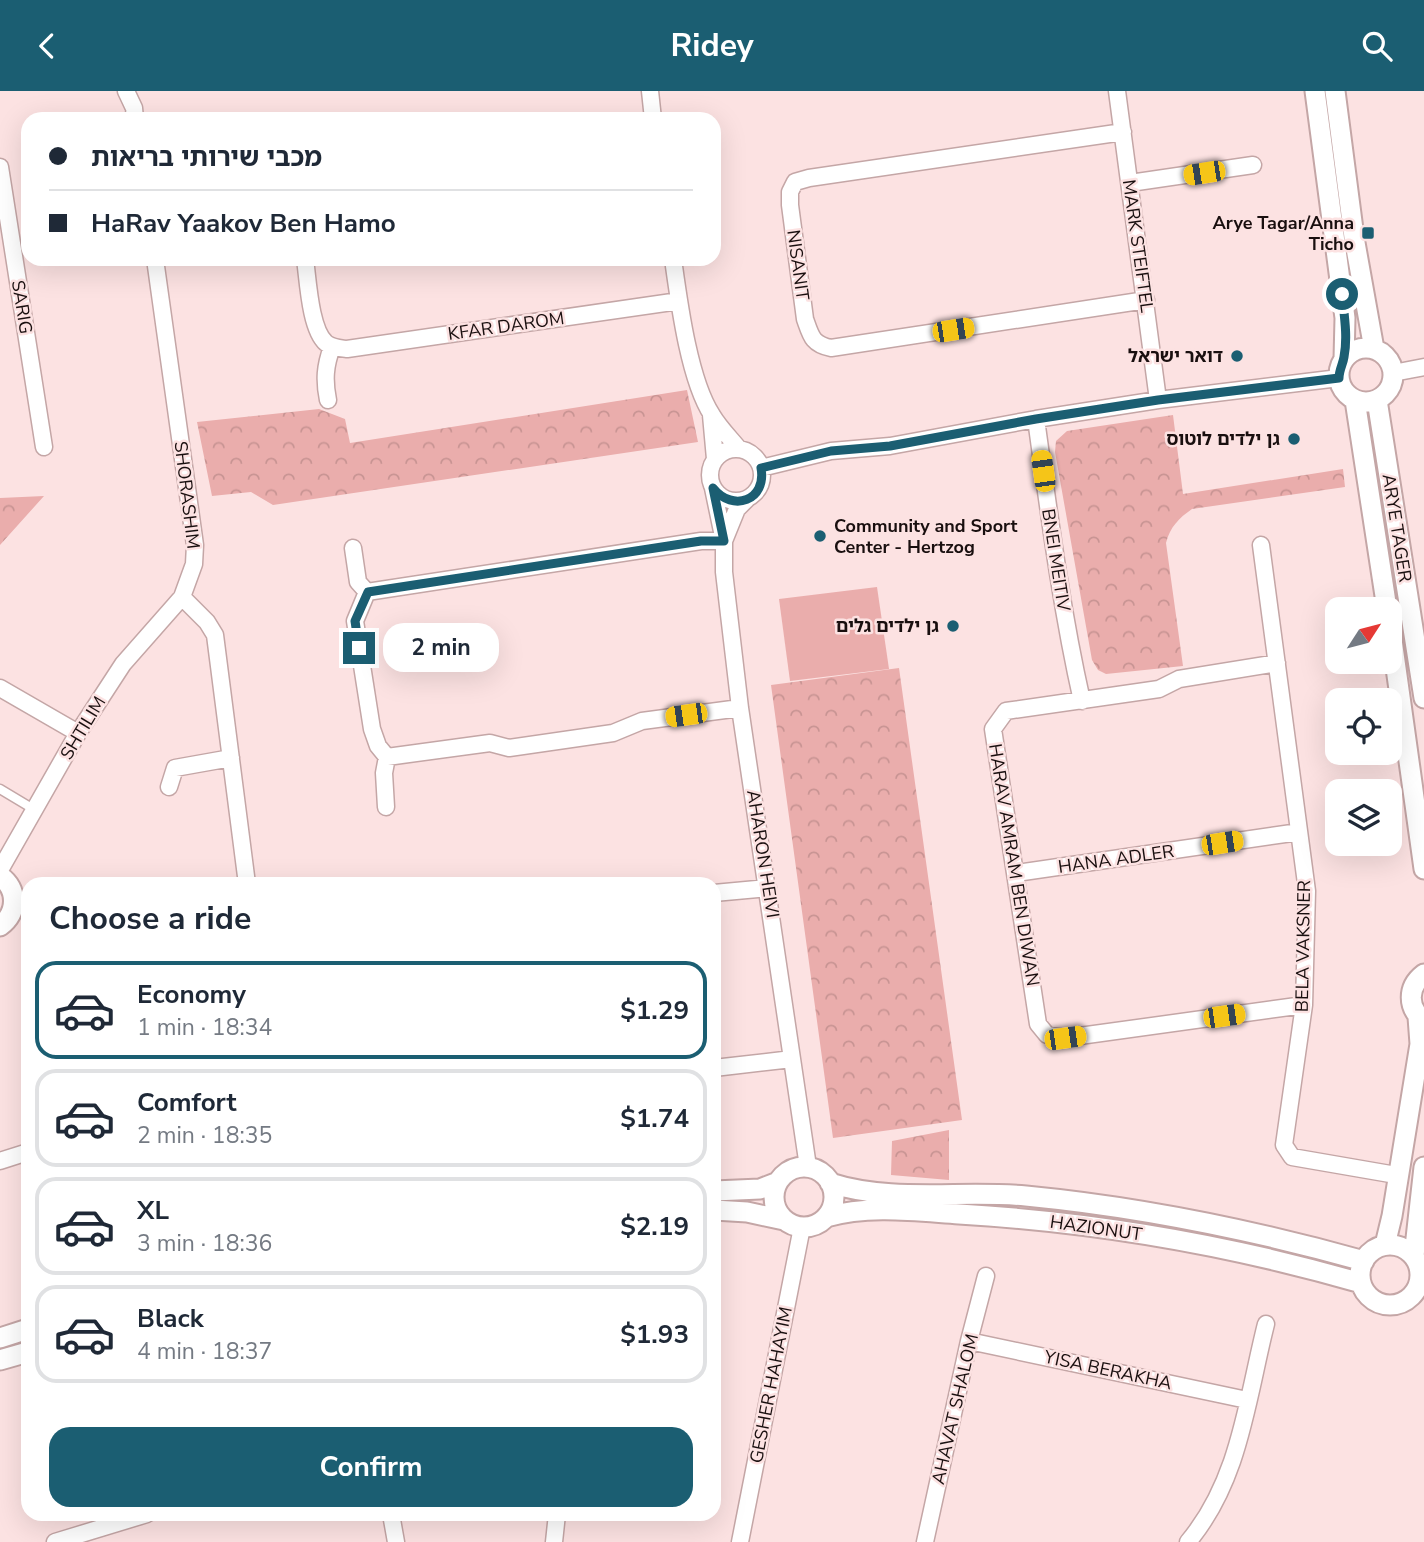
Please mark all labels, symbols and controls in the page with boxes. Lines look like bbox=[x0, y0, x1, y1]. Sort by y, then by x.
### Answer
text: Ridey bbox=[670, 24, 754, 67]
icon: back bbox=[28, 27, 66, 65]
icon: search bbox=[1358, 27, 1396, 65]
text: מכבי שירותי בריאות bbox=[91, 140, 322, 175]
car bbox=[1182, 159, 1227, 187]
street label: MARK STEIFTEL bbox=[1117, 178, 1159, 314]
text: HaRav Yaakov Ben Hamo bbox=[91, 206, 396, 241]
place label: Arye Tagar/Anna Ticho bbox=[1212, 211, 1354, 256]
marker: Arye Tagar/Anna Ticho bbox=[1360, 225, 1376, 241]
street label: NISANIT bbox=[781, 228, 815, 302]
route start bbox=[1326, 278, 1358, 310]
street label: SARIG bbox=[6, 279, 38, 335]
street label: KFAR DAROM bbox=[446, 306, 566, 346]
car bbox=[931, 316, 976, 344]
place label: דואר ישראל bbox=[1128, 344, 1223, 368]
marker: דואר ישראל bbox=[1229, 348, 1245, 364]
place label: גן ילדים לוטוס bbox=[1166, 427, 1280, 451]
marker: גן ילדים לוטוס bbox=[1286, 431, 1302, 447]
street label: SHORASHIM bbox=[168, 440, 206, 550]
car bbox=[1030, 449, 1057, 493]
street label: ARYE TAGER bbox=[1377, 472, 1417, 584]
street label: BNEI MEITIV bbox=[1036, 507, 1076, 614]
place label: Community and Sport Center - Hertzog bbox=[834, 514, 1018, 559]
marker: Community and Sport Center - Hertzog bbox=[812, 528, 828, 544]
north arrow bbox=[1325, 597, 1402, 674]
map controls bbox=[1325, 597, 1402, 856]
place label: גן ילדים גלים bbox=[836, 614, 939, 638]
marker: גן ילדים גלים bbox=[945, 618, 961, 634]
callout: 2 min bbox=[384, 623, 499, 673]
route end bbox=[343, 632, 375, 664]
text: 2 min bbox=[411, 632, 471, 663]
button: locate bbox=[1325, 688, 1402, 765]
street label: SHTILIM bbox=[55, 692, 111, 764]
car bbox=[664, 702, 709, 728]
street label: HARAV AMRAM BEN DIWAN bbox=[983, 742, 1045, 988]
button: layers bbox=[1325, 779, 1402, 856]
street label: AHARON HEIVI bbox=[741, 788, 785, 920]
car bbox=[1200, 829, 1245, 857]
street label: HANA ADLER bbox=[1057, 839, 1175, 879]
street label: BELA VAKSNER bbox=[1290, 880, 1316, 1012]
text: Choose a ride bbox=[49, 897, 251, 940]
text: Economy bbox=[137, 977, 246, 1012]
icon: car bbox=[53, 979, 116, 1042]
text: $1.29 bbox=[620, 993, 689, 1028]
car bbox=[1202, 1003, 1247, 1029]
text: 1 min · 18:34 bbox=[137, 1012, 272, 1043]
car bbox=[1043, 1025, 1088, 1051]
text: Comfort bbox=[137, 1085, 237, 1120]
icon: car bbox=[53, 1087, 116, 1150]
text: $1.74 bbox=[620, 1101, 689, 1136]
text: 2 min · 18:35 bbox=[137, 1120, 272, 1151]
text: XL bbox=[137, 1193, 169, 1228]
icon: car bbox=[53, 1195, 116, 1258]
text: $2.19 bbox=[620, 1209, 689, 1244]
street label: HAZIONUT bbox=[1048, 1210, 1144, 1246]
text: 3 min · 18:36 bbox=[137, 1228, 272, 1259]
text: Black bbox=[137, 1301, 204, 1336]
icon: car bbox=[53, 1303, 116, 1366]
street label: GESHER HAHAYIM bbox=[744, 1305, 798, 1465]
text: $1.93 bbox=[620, 1317, 689, 1352]
street label: AHAVAT SHALOM bbox=[926, 1331, 984, 1487]
text: 4 min · 18:37 bbox=[137, 1336, 272, 1367]
street label: YISA BERAKHA bbox=[1041, 1345, 1174, 1395]
button: Confirm bbox=[49, 1427, 693, 1507]

